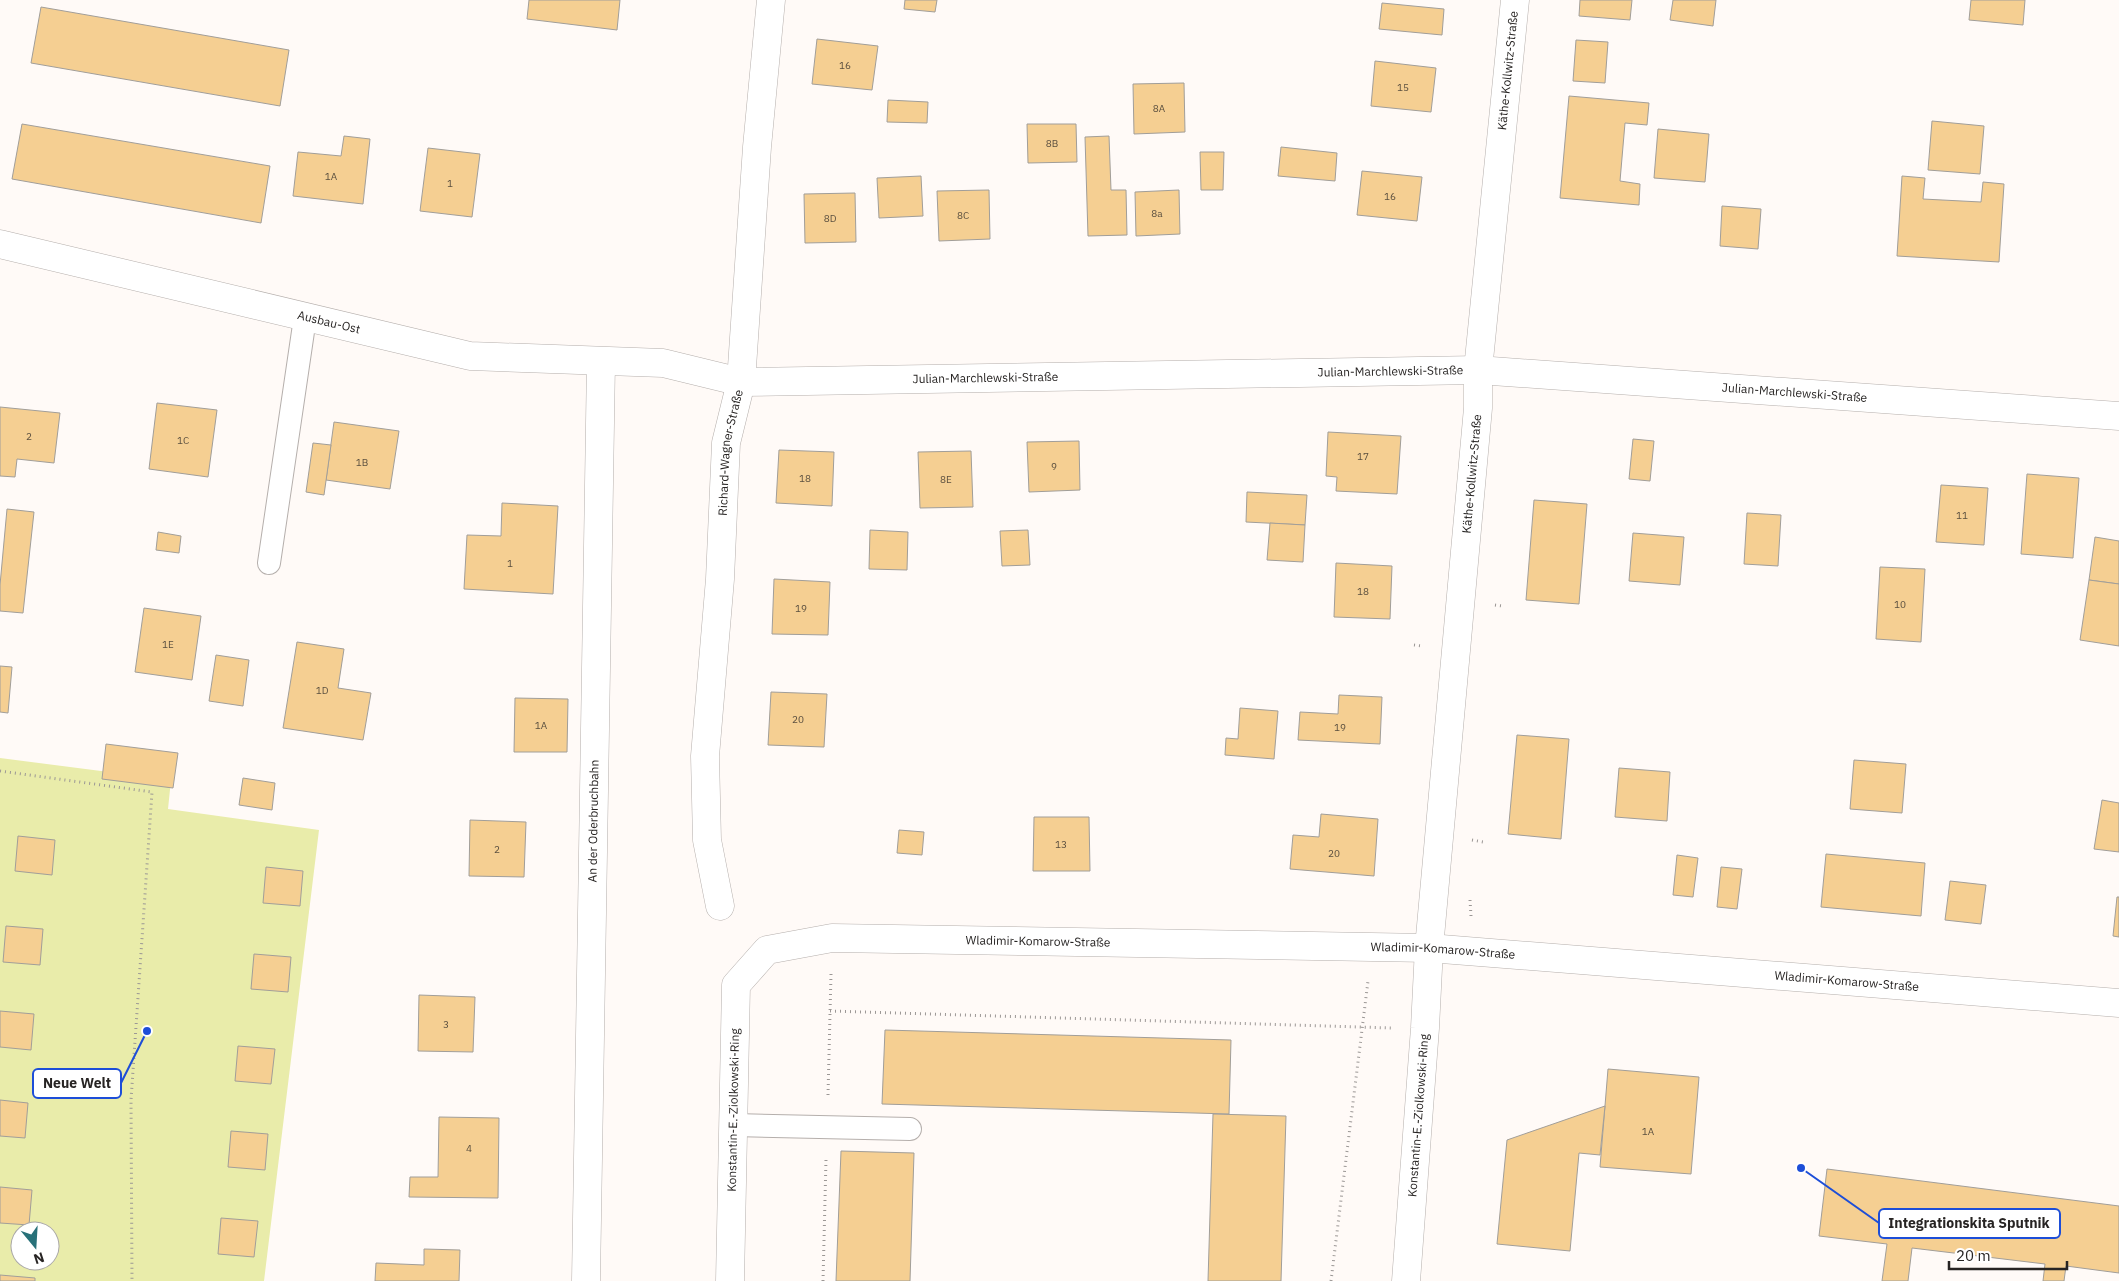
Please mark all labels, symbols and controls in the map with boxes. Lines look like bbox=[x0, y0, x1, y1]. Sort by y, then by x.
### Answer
street label: Käthe-Kollwitz-Straße bbox=[1494, 10, 1521, 131]
house number: 16 bbox=[839, 59, 851, 72]
house number: 15 bbox=[1397, 81, 1409, 94]
house number: 8A bbox=[1153, 102, 1166, 115]
house number: 8B bbox=[1046, 137, 1058, 150]
house number: 1A bbox=[325, 170, 338, 183]
house number: 1 bbox=[447, 177, 453, 190]
house number: 16 bbox=[1384, 190, 1396, 203]
house number: 8a bbox=[1151, 207, 1163, 220]
house number: 8C bbox=[957, 209, 969, 222]
house number: 8D bbox=[824, 212, 837, 225]
street label: Ausbau-Ost bbox=[296, 307, 362, 337]
street label: Julian-Marchlewski-Straße bbox=[1317, 362, 1464, 380]
street label: Julian-Marchlewski-Straße bbox=[912, 369, 1059, 386]
street label: Julian-Marchlewski-Straße bbox=[1721, 380, 1868, 405]
street label: Richard-Wagner-Straße bbox=[715, 387, 746, 516]
street label: Käthe-Kollwitz-Straße bbox=[1459, 413, 1484, 534]
house number: 2 bbox=[26, 430, 32, 443]
house number: 1C bbox=[177, 434, 189, 447]
house number: 17 bbox=[1357, 450, 1369, 463]
house number: 1B bbox=[356, 456, 368, 469]
house number: 9 bbox=[1051, 460, 1057, 473]
house number: 18 bbox=[799, 472, 811, 485]
house number: 8E bbox=[940, 473, 952, 486]
house number: 11 bbox=[1956, 509, 1968, 522]
house number: 1 bbox=[507, 557, 513, 570]
house number: 18 bbox=[1357, 585, 1369, 598]
house number: 10 bbox=[1894, 598, 1906, 611]
house number: 19 bbox=[795, 602, 807, 615]
house number: 1E bbox=[162, 638, 174, 651]
house number: 1D bbox=[316, 684, 329, 697]
house number: 20 bbox=[792, 713, 804, 726]
house number: 1A bbox=[535, 719, 548, 732]
house number: 19 bbox=[1334, 721, 1346, 734]
street label: An der Oderbruchbahn bbox=[585, 760, 602, 883]
house number: 13 bbox=[1055, 838, 1067, 851]
house number: 2 bbox=[494, 843, 500, 856]
house number: 20 bbox=[1328, 847, 1340, 860]
street label: Wladimir-Komarow-Straße bbox=[966, 932, 1111, 950]
street label: Wladimir-Komarow-Straße bbox=[1370, 939, 1516, 962]
street label: Wladimir-Komarow-Straße bbox=[1774, 968, 1920, 994]
house number: 3 bbox=[443, 1018, 449, 1031]
street label: Konstantin-E.-Ziolkowski-Ring bbox=[724, 1028, 742, 1192]
street label: Konstantin-E.-Ziolkowski-Ring bbox=[1404, 1033, 1432, 1197]
callout: Neue Welt bbox=[33, 1069, 121, 1098]
text: Neue Welt bbox=[43, 1074, 111, 1092]
house number: 1A bbox=[1642, 1125, 1655, 1138]
house number: 4 bbox=[466, 1142, 472, 1155]
callout: Integrationskita Sputnik bbox=[1879, 1209, 2060, 1238]
text: Integrationskita Sputnik bbox=[1888, 1214, 2051, 1232]
north arrow bbox=[10, 1221, 60, 1271]
scale bar bbox=[1949, 1238, 2066, 1270]
text: 20 m bbox=[1956, 1246, 1991, 1265]
text: N bbox=[31, 1248, 47, 1268]

